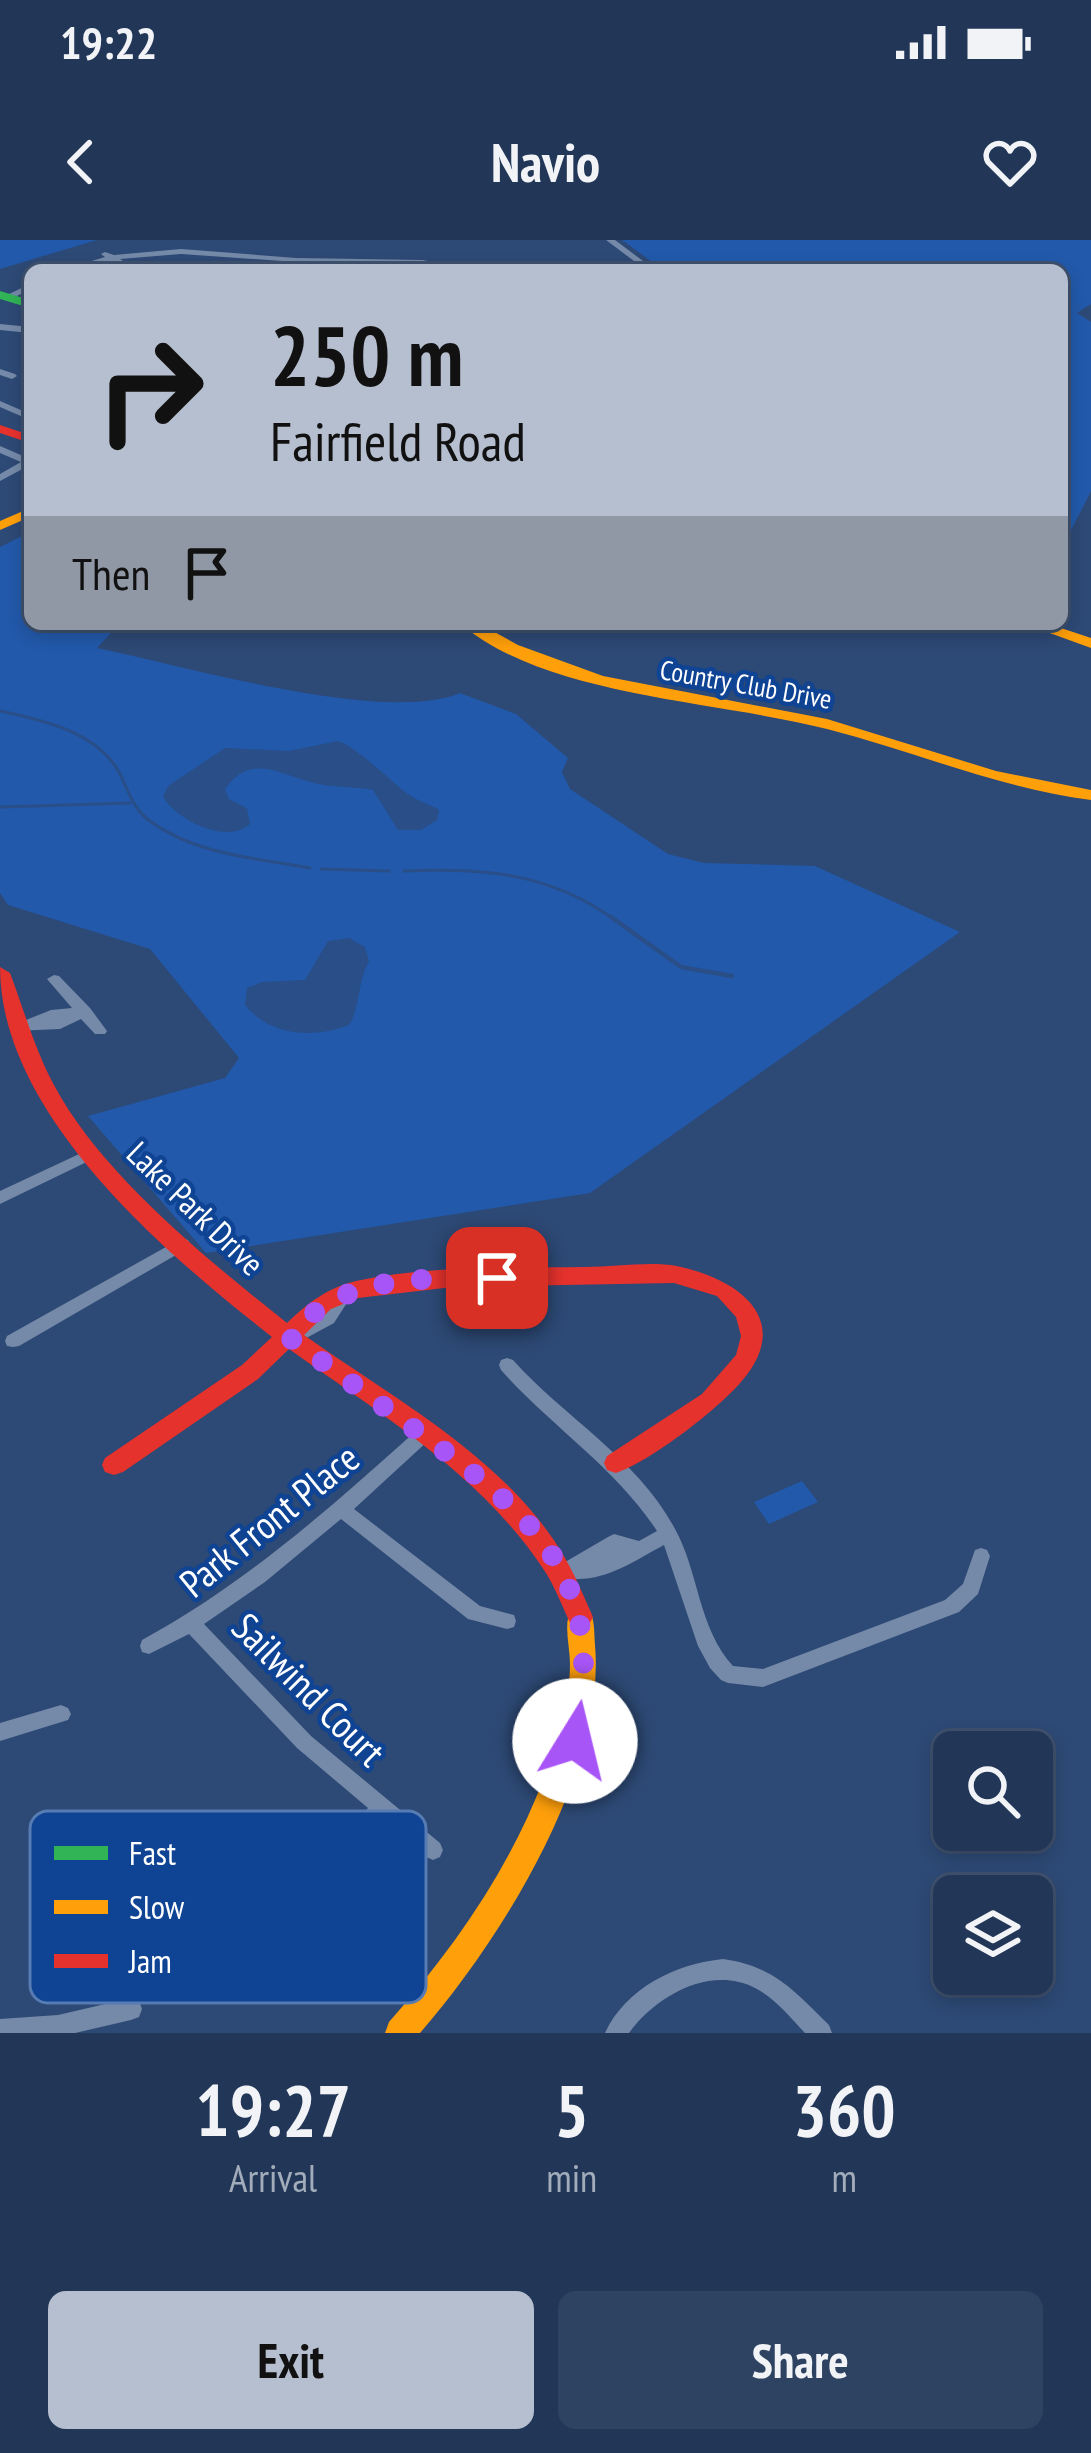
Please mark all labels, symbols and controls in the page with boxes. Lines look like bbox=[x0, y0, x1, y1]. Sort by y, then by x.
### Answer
text: 19:22 bbox=[60, 13, 157, 71]
text: Navio bbox=[491, 127, 600, 197]
icon: back bbox=[48, 129, 114, 195]
icon: heart bbox=[977, 129, 1043, 195]
text: 250 m bbox=[270, 300, 463, 409]
icon: right bbox=[72, 312, 228, 468]
text: Fairfield Road bbox=[270, 406, 526, 476]
icon: arrive bbox=[174, 540, 240, 606]
text: Then bbox=[72, 544, 150, 602]
street label: Country Club Drive bbox=[658, 652, 834, 716]
street label: Lake Park Drive bbox=[118, 1132, 274, 1284]
pin bbox=[446, 1227, 548, 1329]
icon: arrive bbox=[464, 1245, 530, 1311]
street label: Park Front Place bbox=[169, 1432, 369, 1608]
street label: Sailwind Court bbox=[222, 1602, 397, 1777]
position arrow bbox=[512, 1678, 638, 1804]
map controls bbox=[933, 1731, 1053, 1995]
button: search bbox=[933, 1731, 1053, 1851]
legend bbox=[30, 1811, 426, 2003]
text: Fast bbox=[129, 1831, 176, 1874]
button: layers bbox=[933, 1875, 1053, 1995]
text: Slow bbox=[129, 1885, 185, 1928]
text: Jam bbox=[128, 1939, 172, 1982]
text: 19:27 bbox=[195, 2063, 351, 2156]
text: 5 bbox=[555, 2063, 589, 2156]
text: 360 bbox=[792, 2063, 896, 2156]
text: Arrival bbox=[229, 2152, 317, 2203]
text: min bbox=[546, 2152, 597, 2203]
text: m bbox=[831, 2152, 857, 2203]
button: Exit bbox=[48, 2291, 534, 2429]
button: Share bbox=[558, 2291, 1043, 2429]

